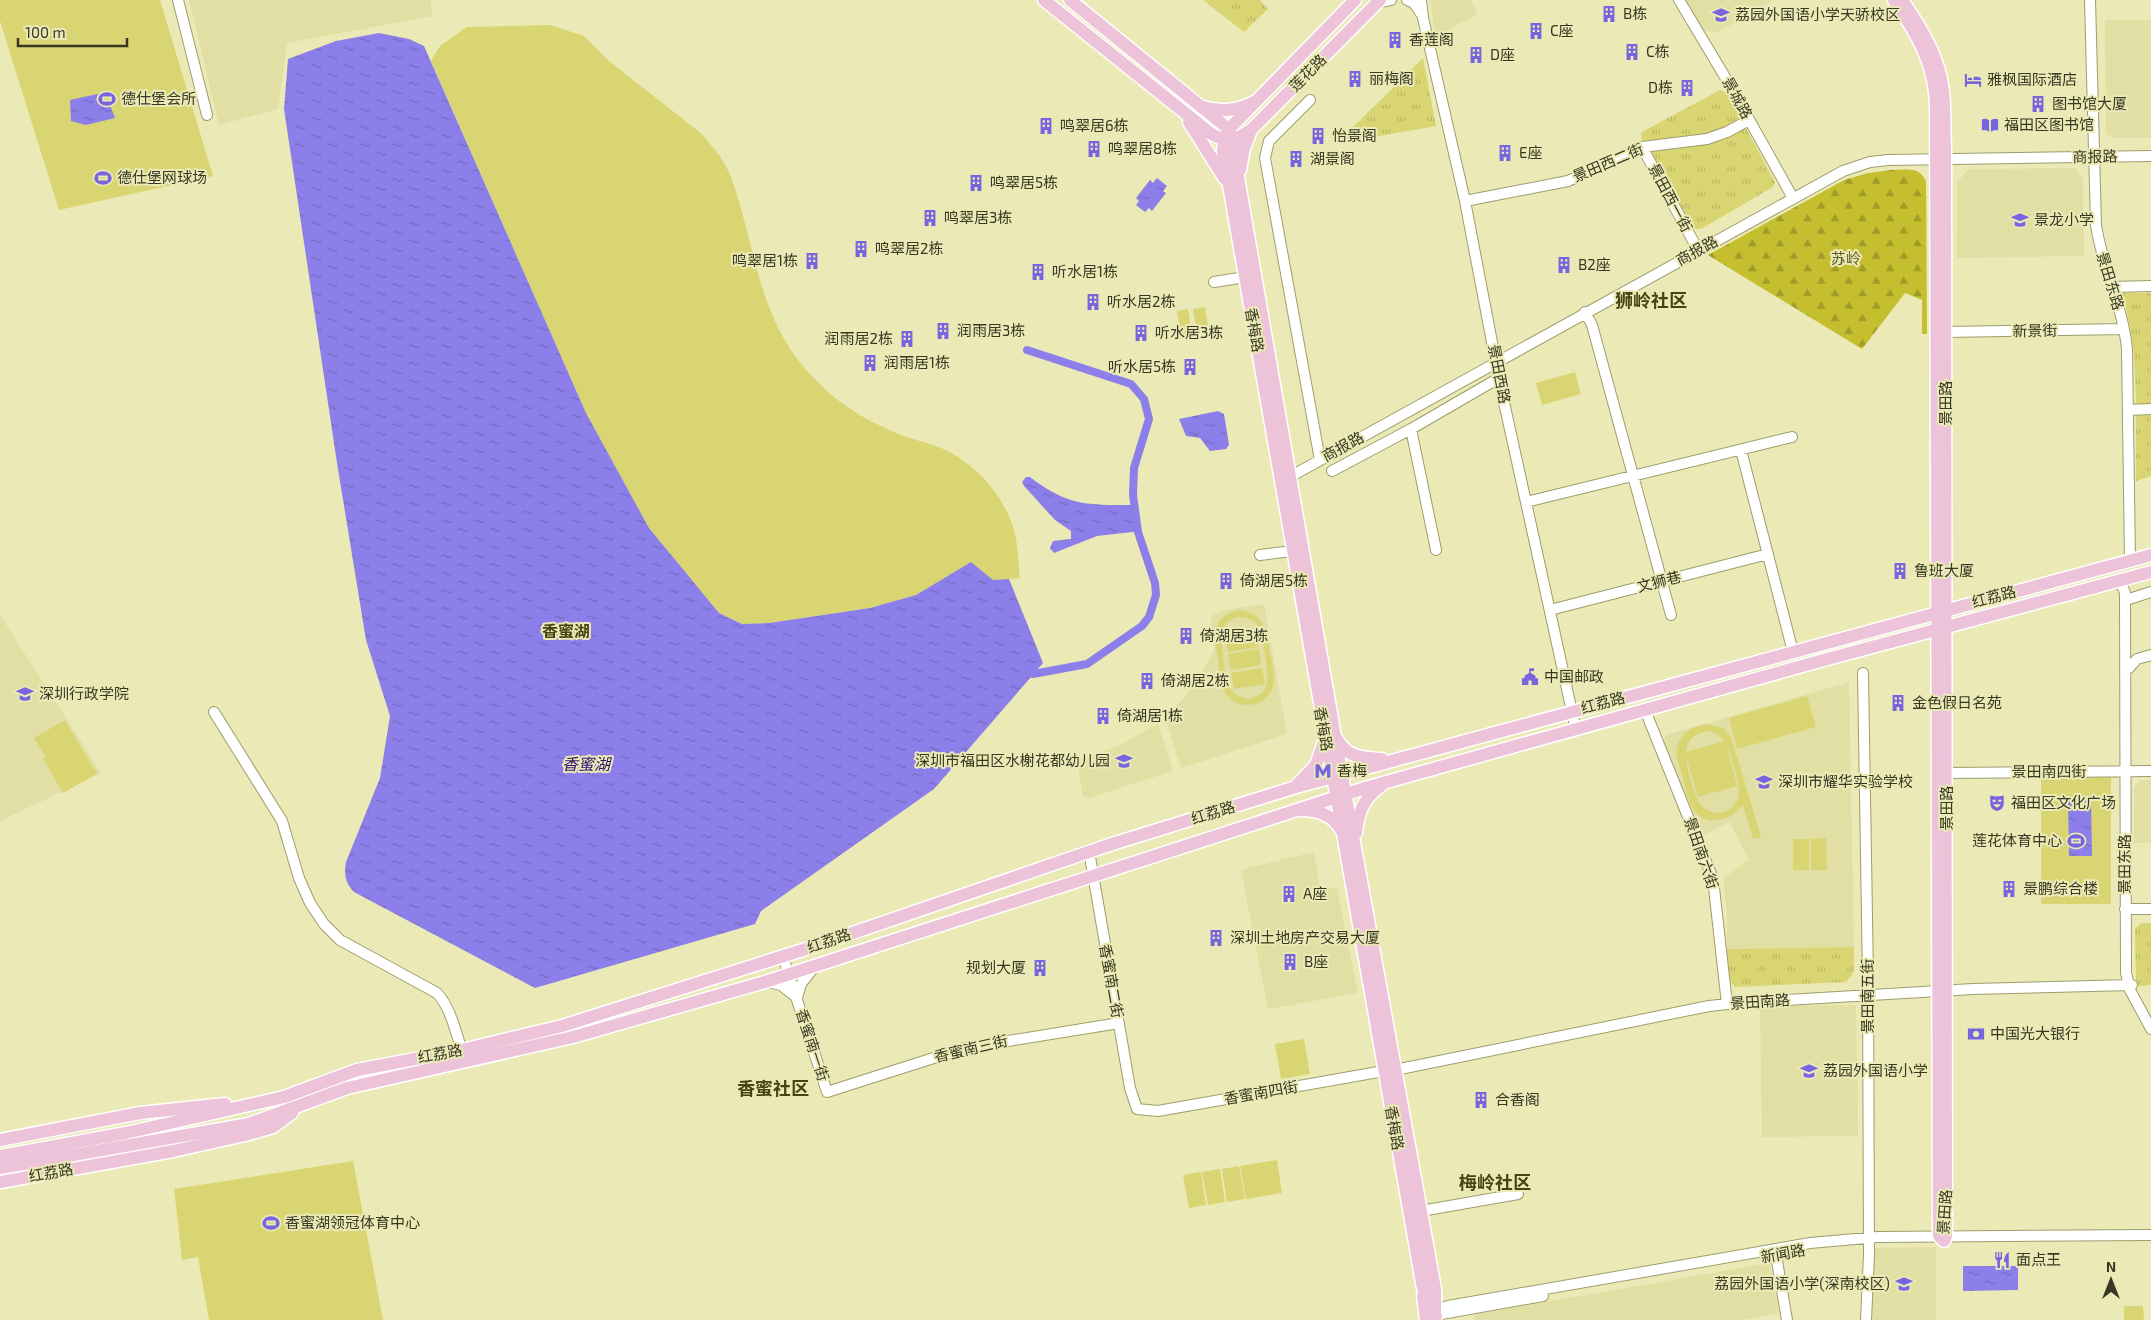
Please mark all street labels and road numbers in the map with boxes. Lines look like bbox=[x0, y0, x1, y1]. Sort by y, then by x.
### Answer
street label: 莲花路 bbox=[1285, 50, 1330, 95]
street label: 景城路 bbox=[1719, 73, 1757, 122]
street label: 景田西二街 bbox=[1570, 139, 1646, 185]
street label: 商报路 bbox=[2072, 147, 2118, 165]
street label: 景田西一街 bbox=[1645, 160, 1696, 235]
street label: 商报路 bbox=[1672, 231, 1721, 269]
street label: 景田东路 bbox=[2094, 249, 2128, 312]
street label: 香梅路 bbox=[1242, 306, 1268, 354]
street label: 新景街 bbox=[2012, 321, 2058, 339]
street label: 景田西路 bbox=[1485, 343, 1515, 405]
street label: 景田路 bbox=[1936, 380, 1954, 426]
street label: 商报路 bbox=[1318, 427, 1367, 465]
street label: 文狮巷 bbox=[1635, 567, 1683, 595]
street label: 红荔路 bbox=[1970, 582, 2018, 611]
street label: 红荔路 bbox=[1579, 688, 1627, 717]
street label: 香梅路 bbox=[1311, 705, 1337, 753]
street label: 景田南四街 bbox=[2011, 762, 2087, 780]
street label: 景田路 bbox=[1937, 785, 1955, 831]
street label: 红荔路 bbox=[1189, 797, 1237, 827]
street label: 景田南六街 bbox=[1681, 814, 1723, 891]
street label: 景田东路 bbox=[2115, 834, 2133, 894]
street label: 红荔路 bbox=[804, 924, 853, 956]
street label: 香蜜南二街 bbox=[1097, 942, 1127, 1019]
street label: 景田南五街 bbox=[1858, 958, 1876, 1034]
street label: 景田南路 bbox=[1729, 990, 1790, 1012]
street label: 香蜜南一街 bbox=[793, 1006, 833, 1083]
street label: 香蜜南三街 bbox=[932, 1031, 1009, 1065]
street label: 红荔路 bbox=[416, 1040, 464, 1066]
street label: 香蜜南四街 bbox=[1222, 1077, 1299, 1107]
street label: 香梅路 bbox=[1382, 1104, 1408, 1152]
street label: 红荔路 bbox=[27, 1159, 75, 1185]
street label: 景田路 bbox=[1933, 1189, 1955, 1235]
street label: 新闻路 bbox=[1759, 1240, 1807, 1266]

